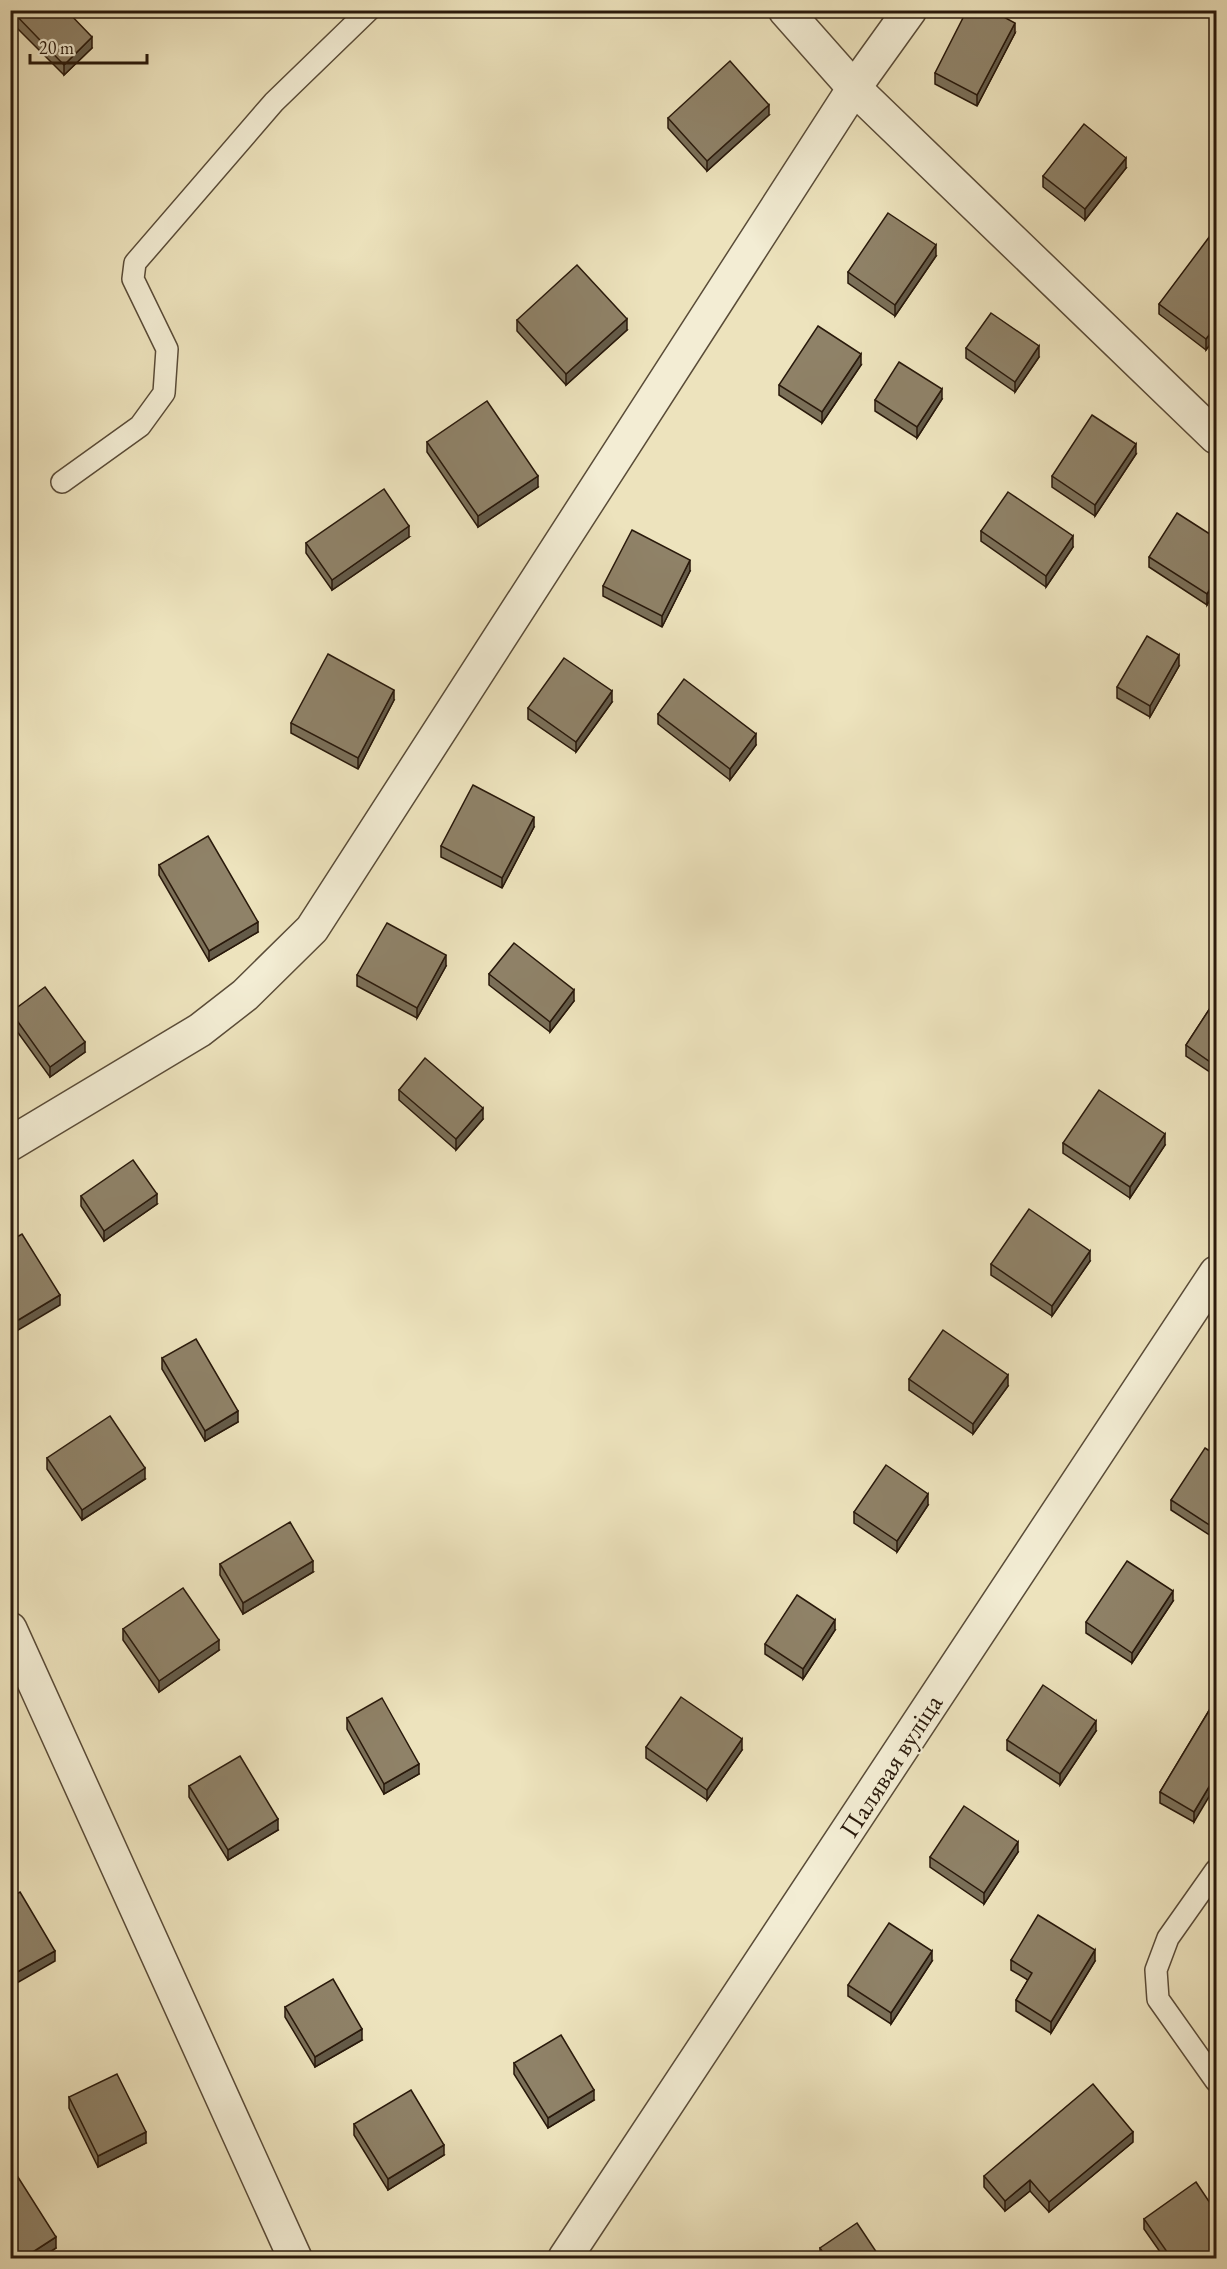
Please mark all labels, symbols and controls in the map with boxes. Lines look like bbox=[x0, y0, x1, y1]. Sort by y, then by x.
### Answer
scale bar bbox=[30, 27, 147, 65]
text: 20 m bbox=[39, 36, 74, 59]
street label: Палявая вуліца bbox=[831, 1687, 950, 1844]

